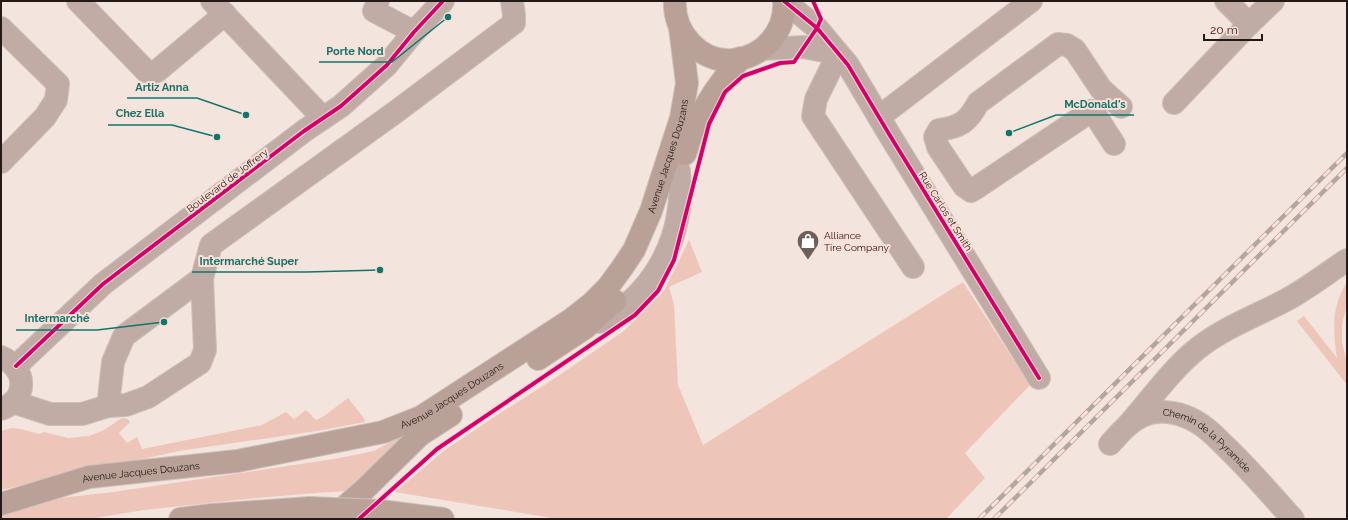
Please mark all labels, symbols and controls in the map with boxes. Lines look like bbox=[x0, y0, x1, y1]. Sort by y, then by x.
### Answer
scale bar bbox=[1204, 16, 1262, 42]
text: 20 m bbox=[1210, 23, 1238, 37]
callout: Porte Nord bbox=[319, 39, 392, 62]
text: Porte Nord bbox=[326, 45, 384, 58]
callout: Artiz Anna bbox=[127, 75, 197, 98]
text: Artiz Anna bbox=[135, 81, 189, 94]
callout: McDonald's bbox=[1056, 92, 1134, 115]
street label: Avenue Jacques Douzans bbox=[646, 98, 690, 215]
text: McDonald's bbox=[1064, 98, 1126, 111]
callout: Chez Ella bbox=[108, 102, 172, 125]
text: Chez Ella bbox=[116, 107, 164, 120]
street label: Boulevard de Joffrery bbox=[185, 146, 270, 214]
street label: Rue Carlos et Smith bbox=[917, 170, 974, 253]
shop icon: Alliance Tire Company bbox=[795, 228, 821, 261]
place label: Alliance Tire Company bbox=[824, 230, 889, 253]
callout: Intermarché Super bbox=[192, 249, 307, 272]
text: Intermarché Super bbox=[200, 255, 299, 268]
callout: Intermarché bbox=[16, 307, 97, 330]
text: Intermarché bbox=[25, 312, 90, 325]
street label: Avenue Jacques Douzans bbox=[399, 360, 505, 431]
street label: Chemin de la Pyramide bbox=[1162, 407, 1253, 475]
street label: Avenue Jacques Douzans bbox=[81, 460, 200, 485]

